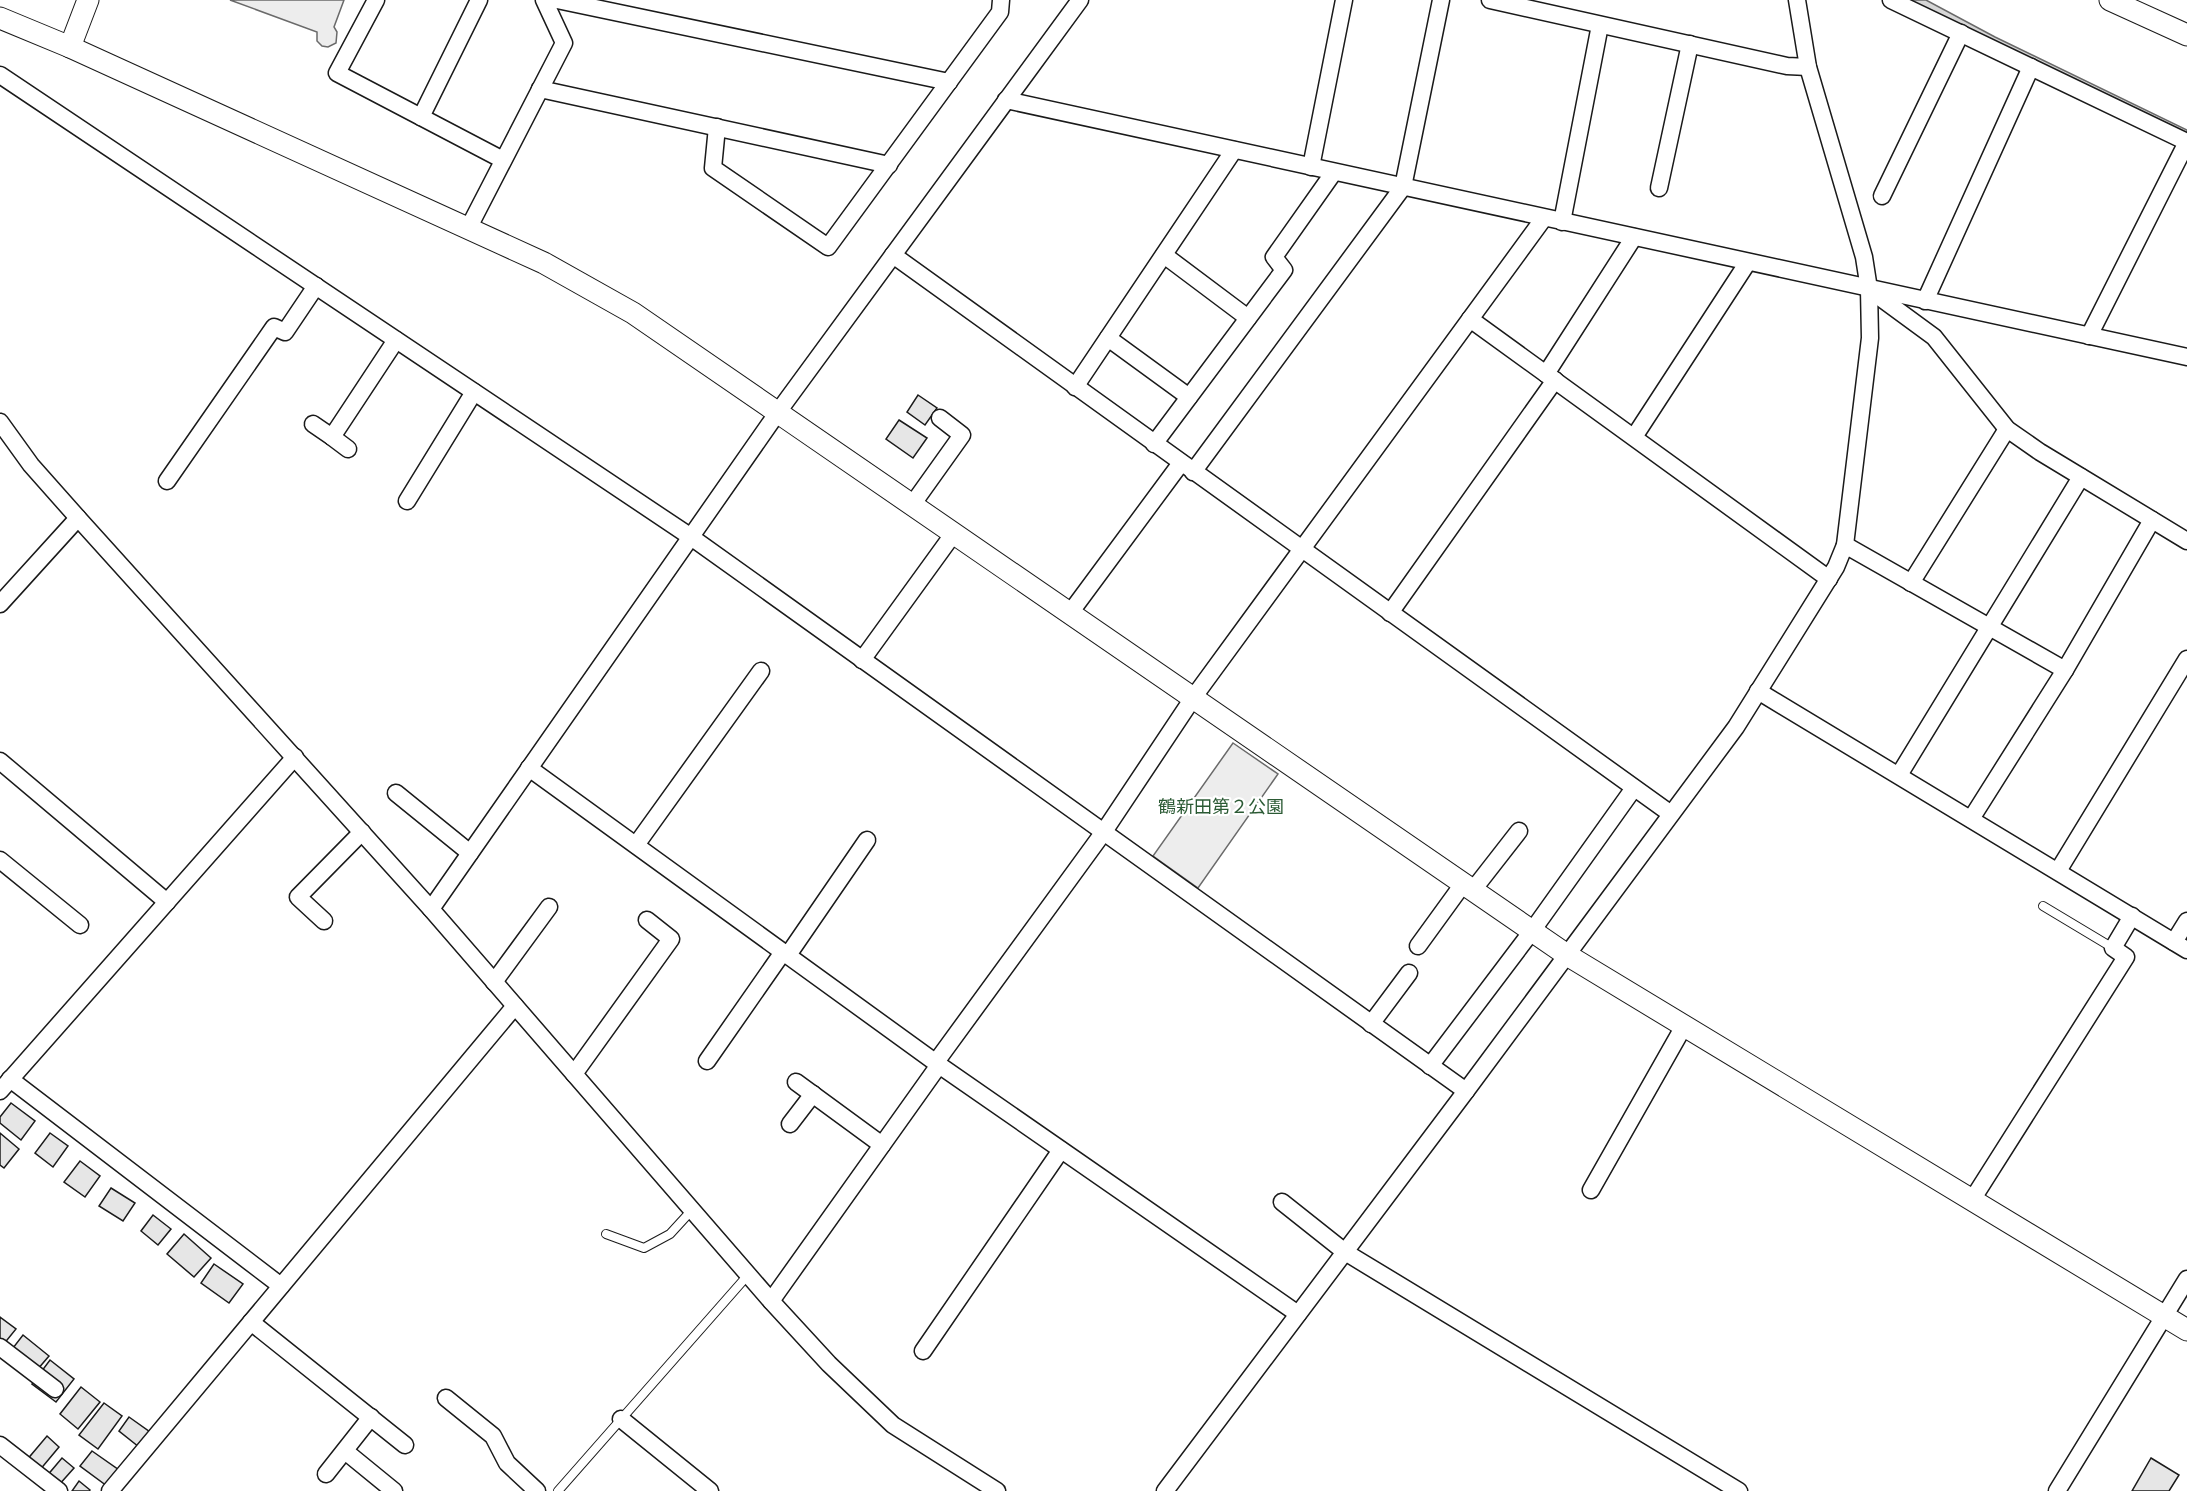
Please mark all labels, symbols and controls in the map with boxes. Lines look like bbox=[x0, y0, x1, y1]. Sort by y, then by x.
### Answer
park label: 鶴新田第２公園 bbox=[1158, 795, 1284, 818]

